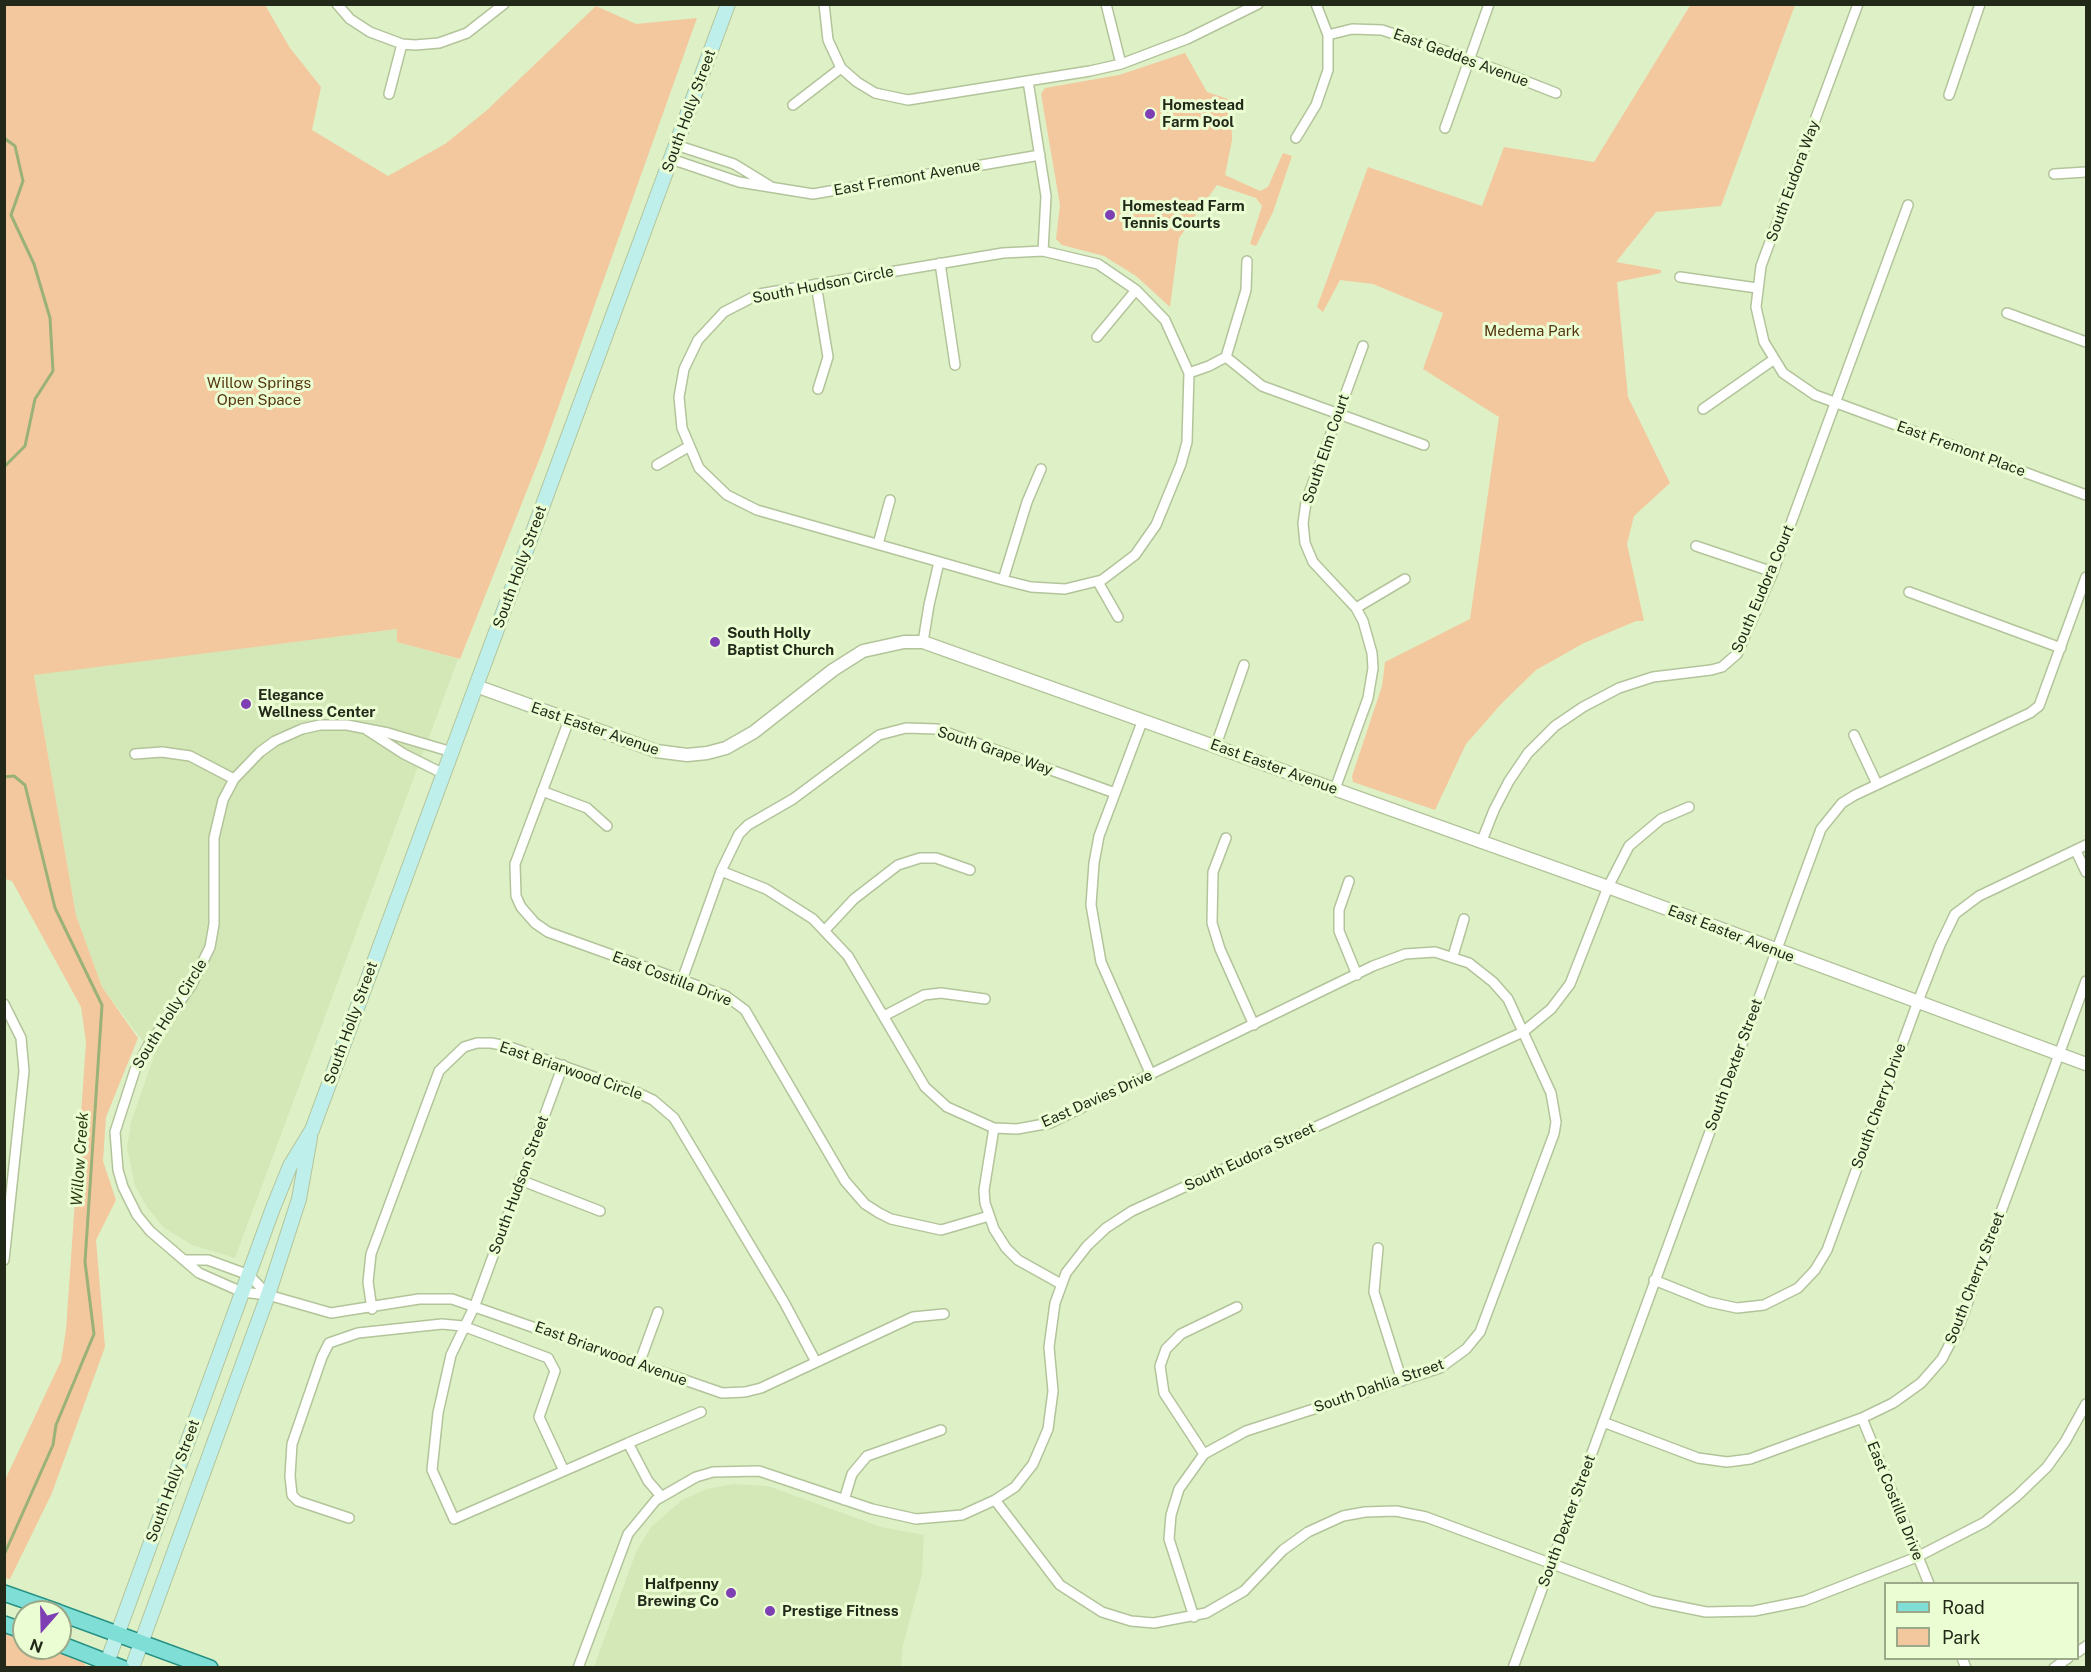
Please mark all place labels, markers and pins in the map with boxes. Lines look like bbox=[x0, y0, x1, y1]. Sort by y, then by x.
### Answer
place label: Homestead Farm Pool bbox=[1162, 96, 1244, 131]
marker: Homestead Farm Pool bbox=[1143, 107, 1157, 121]
place label: Homestead Farm Tennis Courts bbox=[1122, 197, 1245, 232]
marker: Homestead Farm Tennis Courts bbox=[1103, 208, 1117, 222]
place label: South Holly Baptist Church bbox=[727, 624, 834, 659]
marker: South Holly Baptist Church bbox=[708, 635, 722, 649]
place label: Elegance Wellness Center bbox=[258, 686, 375, 721]
marker: Elegance Wellness Center bbox=[239, 697, 253, 711]
place label: Halfpenny Brewing Co bbox=[637, 1575, 719, 1610]
marker: Halfpenny Brewing Co bbox=[724, 1586, 738, 1600]
place label: Prestige Fitness bbox=[782, 1602, 899, 1620]
marker: Prestige Fitness bbox=[763, 1604, 777, 1618]

